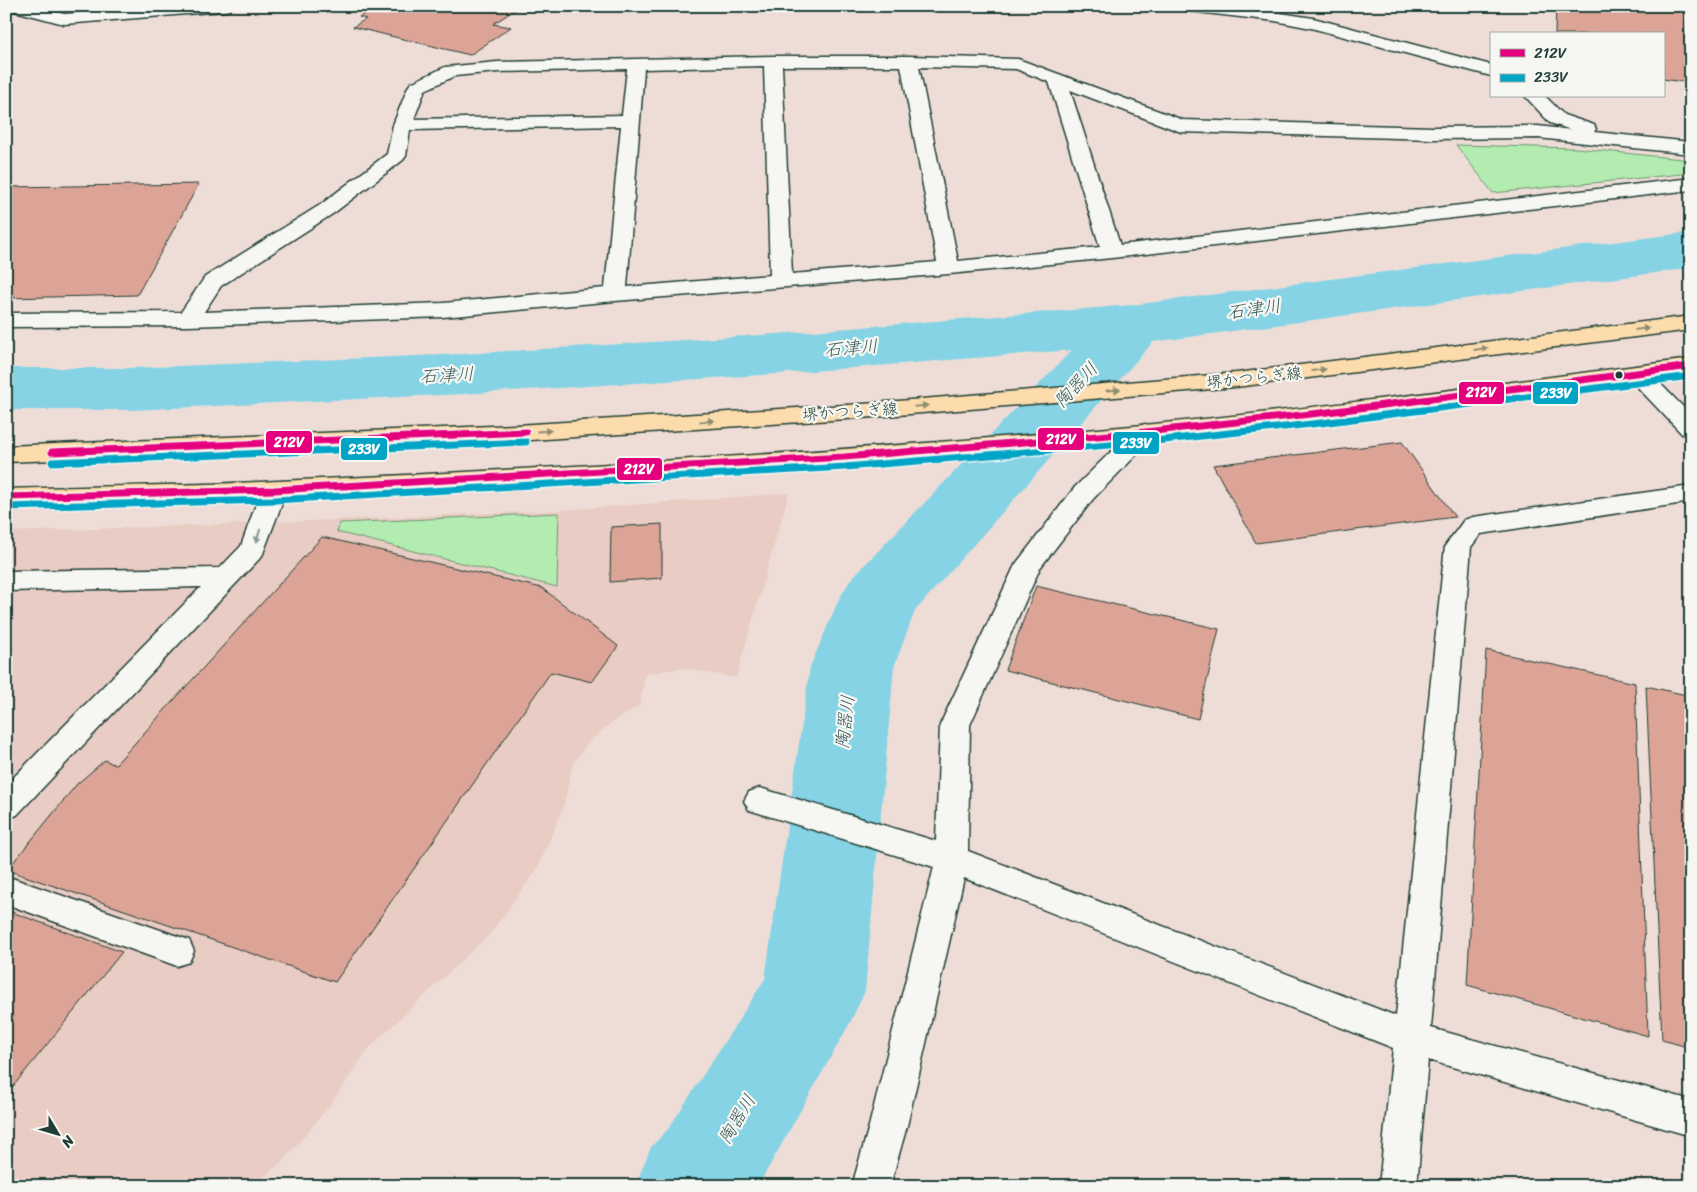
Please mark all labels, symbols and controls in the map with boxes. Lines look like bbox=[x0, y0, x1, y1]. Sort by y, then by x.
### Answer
legend bbox=[1490, 32, 1664, 98]
text: 212V bbox=[1534, 40, 1567, 66]
text: 233V bbox=[1534, 64, 1568, 90]
water label: 石津川 bbox=[1225, 289, 1283, 329]
one-way arrow bbox=[1634, 325, 1650, 333]
water label: 石津川 bbox=[823, 330, 879, 366]
one-way arrow bbox=[1473, 345, 1489, 353]
water label: 陶器川 bbox=[1046, 354, 1106, 416]
water label: 石津川 bbox=[419, 358, 475, 392]
street label: 堺かつらぎ線 bbox=[1205, 358, 1303, 397]
one-way arrow bbox=[1312, 365, 1328, 373]
unlabelled marker bbox=[1614, 370, 1624, 380]
text: 212V bbox=[1465, 380, 1497, 405]
line badge: 212V bbox=[1458, 381, 1505, 405]
line badge: 233V bbox=[1532, 381, 1579, 405]
text: 233V bbox=[1539, 381, 1573, 406]
one-way arrow bbox=[1105, 386, 1121, 394]
street label: 堺かつらぎ線 bbox=[801, 394, 899, 429]
one-way arrow bbox=[913, 402, 929, 410]
one-way arrow bbox=[699, 416, 715, 424]
one-way arrow bbox=[537, 427, 553, 435]
line badge: 212V bbox=[1037, 427, 1085, 451]
text: 212V bbox=[1045, 427, 1077, 452]
line badge: 212V bbox=[265, 430, 313, 454]
text: 212V bbox=[273, 430, 305, 455]
line badge: 233V bbox=[1112, 431, 1160, 455]
text: 233V bbox=[1119, 431, 1153, 456]
line badge: 233V bbox=[340, 437, 388, 461]
text: 233V bbox=[347, 437, 381, 462]
line badge: 212V bbox=[616, 457, 663, 481]
text: 212V bbox=[623, 457, 655, 482]
one-way arrow bbox=[254, 529, 262, 544]
water label: 陶器川 bbox=[826, 693, 864, 751]
water label: 陶器川 bbox=[709, 1088, 765, 1150]
north arrow bbox=[32, 1110, 82, 1160]
text: N bbox=[55, 1129, 81, 1153]

